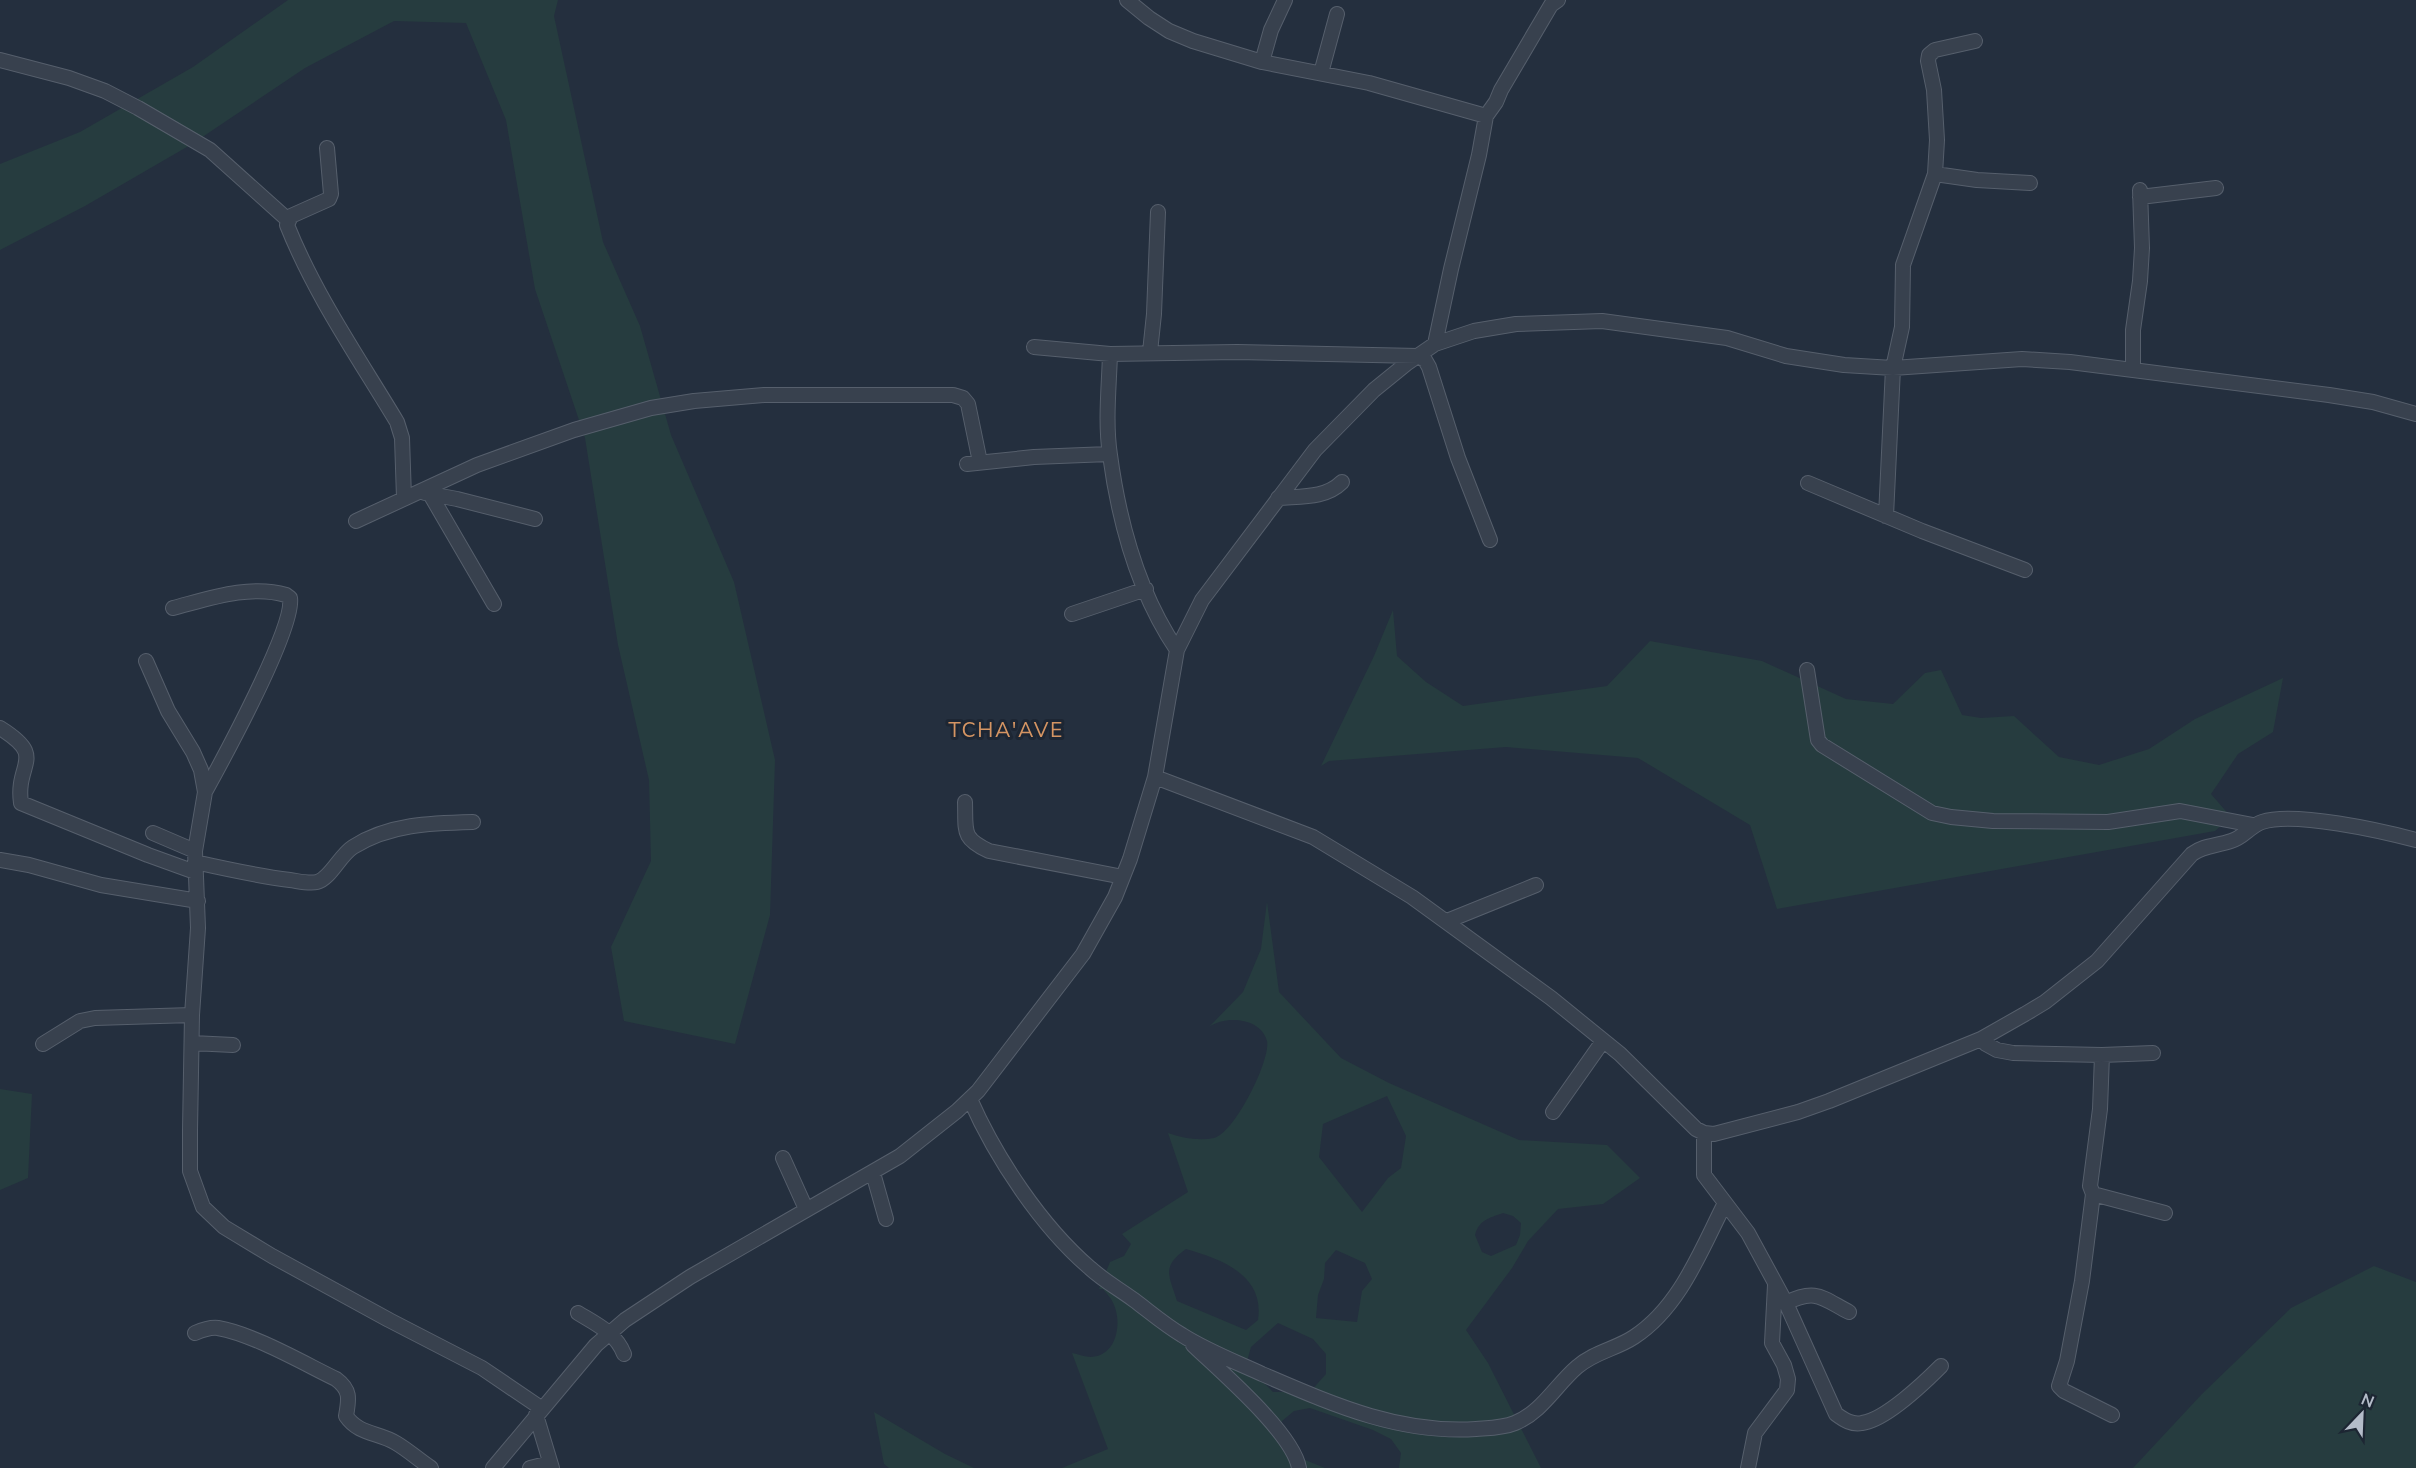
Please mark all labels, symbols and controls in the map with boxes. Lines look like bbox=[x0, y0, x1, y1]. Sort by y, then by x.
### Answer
district label: TCHA'AVE bbox=[948, 716, 1064, 742]
north arrow bbox=[2332, 1384, 2392, 1444]
text: N bbox=[2358, 1389, 2377, 1412]

